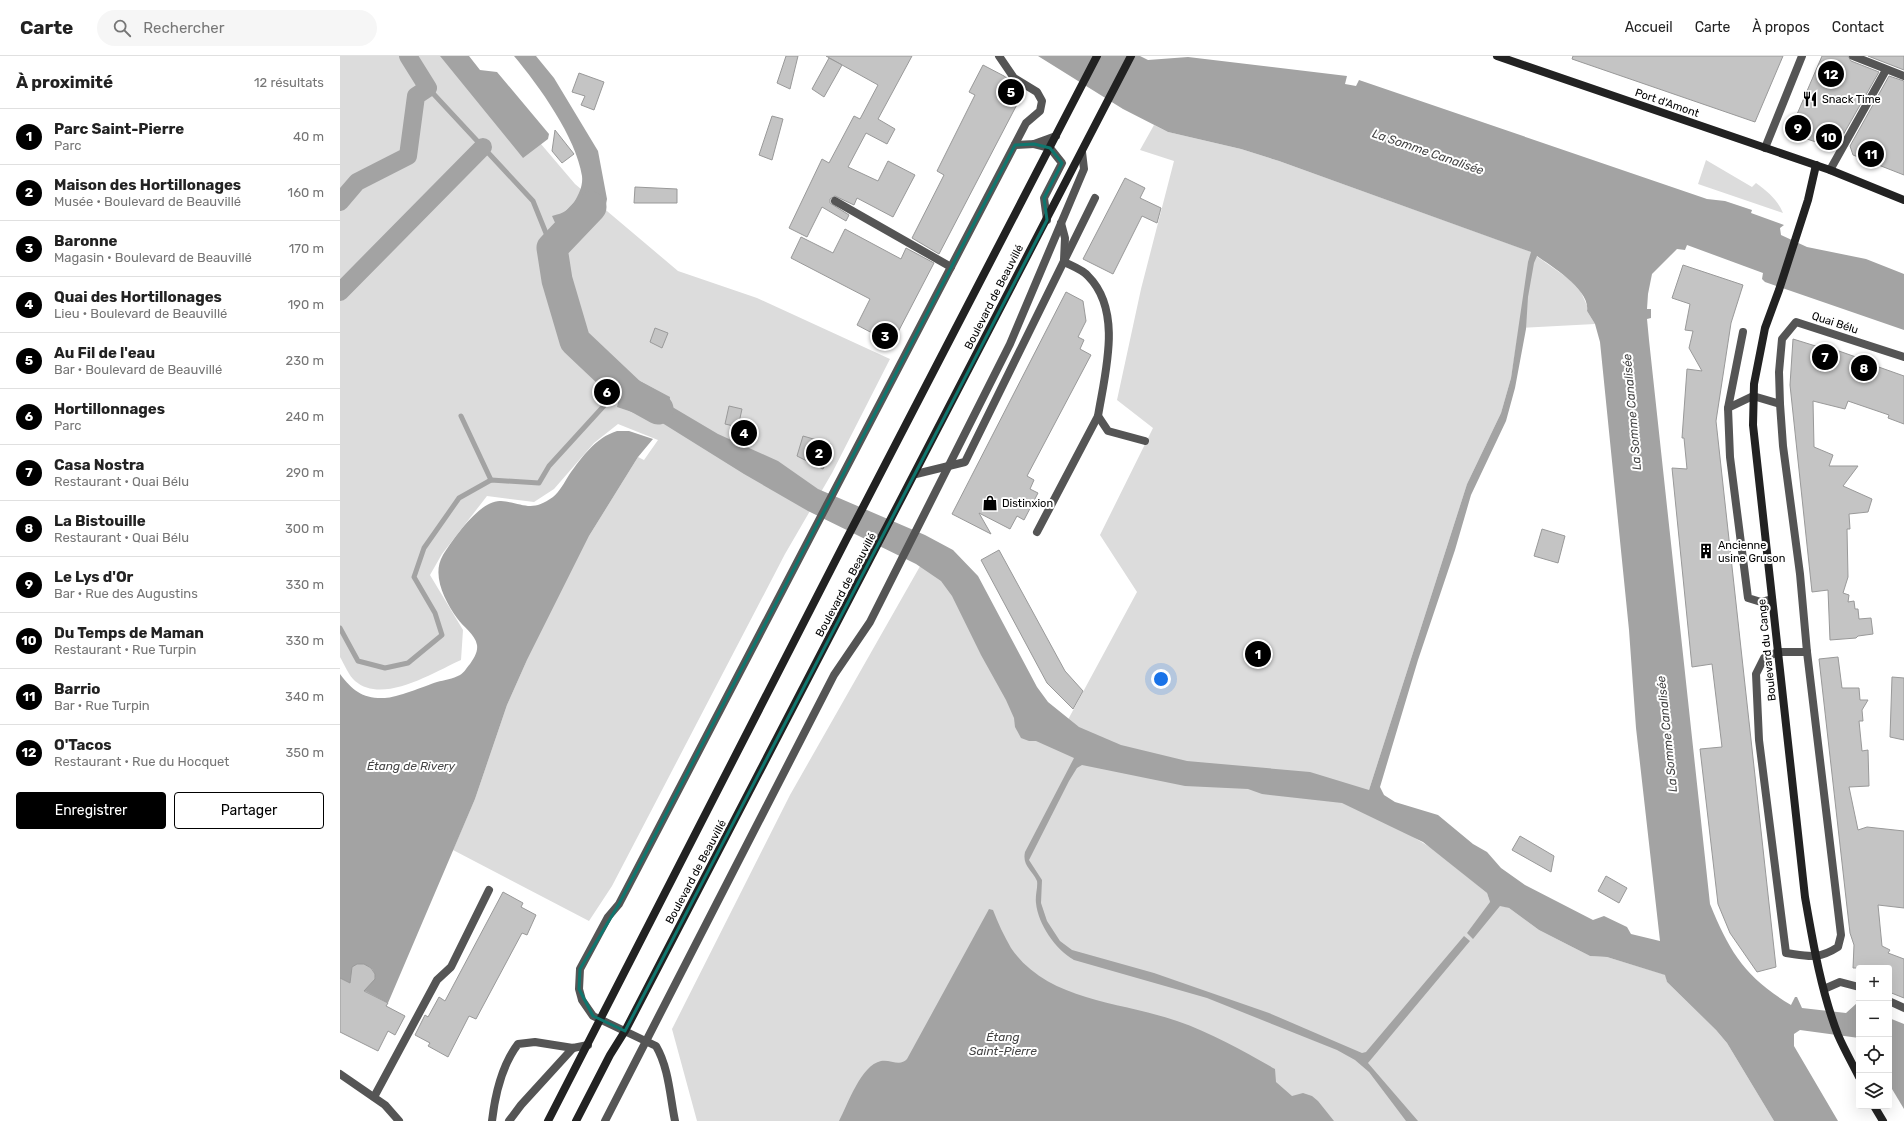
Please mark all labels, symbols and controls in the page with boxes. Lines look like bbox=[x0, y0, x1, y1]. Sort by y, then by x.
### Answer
search box bbox=[97, 10, 377, 46]
text: Carte bbox=[20, 16, 73, 39]
icon: search bbox=[111, 17, 133, 39]
text: Rechercher bbox=[143, 19, 224, 37]
text: Accueil bbox=[1625, 19, 1673, 36]
text: Carte bbox=[1695, 19, 1730, 36]
text: À propos bbox=[1752, 19, 1810, 36]
text: Contact bbox=[1832, 19, 1884, 36]
pin: 12 bbox=[1818, 59, 1844, 89]
text: À proximité bbox=[16, 72, 113, 92]
text: 12 résultats bbox=[254, 75, 324, 90]
pin: 5 bbox=[998, 77, 1024, 107]
street label: Port d'Amont bbox=[1633, 86, 1701, 120]
restaurant icon: Snack Time bbox=[1801, 90, 1819, 108]
place label: Snack Time bbox=[1822, 93, 1881, 106]
pin: 9 bbox=[1785, 113, 1811, 143]
text: Parc Saint-Pierre bbox=[54, 120, 184, 138]
pin: 10 bbox=[1816, 122, 1842, 152]
water label: La Somme Canalisée bbox=[1371, 126, 1486, 178]
text: 1 bbox=[26, 129, 32, 144]
text: 40 m bbox=[293, 129, 324, 144]
text: Parc bbox=[54, 138, 81, 153]
pin: 11 bbox=[1858, 139, 1884, 169]
text: Maison des Hortillonages bbox=[54, 176, 241, 194]
text: 2 bbox=[25, 185, 33, 200]
text: 160 m bbox=[288, 185, 324, 200]
text: Musée · Boulevard de Beauvillé bbox=[54, 194, 241, 209]
text: Baronne bbox=[54, 232, 118, 250]
text: 3 bbox=[25, 241, 33, 256]
text: 170 m bbox=[289, 241, 324, 256]
street label: Boulevard de Beauvillé bbox=[962, 242, 1026, 352]
text: Magasin · Boulevard de Beauvillé bbox=[54, 250, 252, 265]
text: Quai des Hortillonages bbox=[54, 288, 222, 306]
text: 4 bbox=[25, 297, 33, 312]
text: 190 m bbox=[288, 297, 324, 312]
text: Lieu · Boulevard de Beauvillé bbox=[54, 306, 227, 321]
street label: Quai Bélu bbox=[1810, 309, 1860, 337]
pin: 3 bbox=[872, 321, 898, 351]
pin: 7 bbox=[1812, 342, 1838, 372]
text: Au Fil de l'eau bbox=[54, 344, 155, 362]
text: 5 bbox=[25, 353, 33, 368]
text: 230 m bbox=[286, 353, 324, 368]
water label: La Somme Canalisée bbox=[1620, 353, 1644, 471]
pin: 8 bbox=[1851, 353, 1877, 383]
text: Bar · Boulevard de Beauvillé bbox=[54, 362, 222, 377]
pin: 6 bbox=[594, 377, 620, 407]
text: Hortillonnages bbox=[54, 400, 165, 418]
text: 6 bbox=[25, 409, 33, 424]
text: 240 m bbox=[285, 409, 324, 424]
text: Parc bbox=[54, 418, 81, 433]
pin: 4 bbox=[731, 418, 757, 448]
pin: 2 bbox=[806, 438, 832, 468]
text: Casa Nostra bbox=[54, 456, 144, 474]
text: 7 bbox=[25, 465, 33, 480]
text: 290 m bbox=[286, 465, 324, 480]
text: Restaurant · Quai Bélu bbox=[54, 474, 189, 489]
shop icon: Distinxion bbox=[981, 494, 999, 512]
place label: Distinxion bbox=[1002, 497, 1053, 510]
text: La Bistouille bbox=[54, 512, 146, 530]
text: 8 bbox=[25, 521, 33, 536]
text: 300 m bbox=[285, 521, 324, 536]
text: Restaurant · Quai Bélu bbox=[54, 530, 189, 545]
street label: Boulevard de Beauvillé bbox=[813, 531, 879, 639]
place label: Ancienne usine Gruson bbox=[1718, 539, 1785, 565]
building icon: Ancienne usine Gruson bbox=[1697, 542, 1715, 560]
text: Le Lys d'Or bbox=[54, 568, 133, 586]
text: 9 bbox=[25, 577, 33, 592]
text: 330 m bbox=[285, 577, 324, 592]
text: Bar · Rue des Augustins bbox=[54, 586, 198, 601]
street label: Boulevard du Cange bbox=[1755, 598, 1779, 702]
text: Du Temps de Maman bbox=[54, 624, 204, 642]
text: 10 bbox=[21, 633, 37, 648]
text: 330 m bbox=[285, 633, 324, 648]
pin: 1 bbox=[1245, 639, 1271, 669]
text: Restaurant · Rue Turpin bbox=[54, 642, 196, 657]
your location bbox=[1151, 669, 1171, 689]
water label: La Somme Canalisée bbox=[1654, 675, 1680, 793]
text: Barrio bbox=[54, 680, 101, 698]
text: 11 bbox=[23, 689, 35, 704]
text: 340 m bbox=[285, 689, 324, 704]
text: Bar · Rue Turpin bbox=[54, 698, 150, 713]
text: O'Tacos bbox=[54, 736, 112, 754]
text: 12 bbox=[22, 745, 36, 760]
text: 350 m bbox=[285, 745, 324, 760]
text: Restaurant · Rue du Hocquet bbox=[54, 754, 229, 769]
water label: Étang de Rivery bbox=[367, 759, 455, 773]
button: Enregistrer bbox=[16, 792, 166, 829]
button: Partager bbox=[174, 792, 324, 829]
street label: Boulevard de Beauvillé bbox=[663, 818, 729, 926]
map controls bbox=[1856, 965, 1892, 1109]
button: + bbox=[1856, 965, 1892, 1001]
button: − bbox=[1856, 1001, 1892, 1037]
water label: Étang Saint-Pierre bbox=[969, 1030, 1037, 1058]
button: locate bbox=[1856, 1037, 1892, 1073]
button: layers bbox=[1856, 1073, 1892, 1109]

